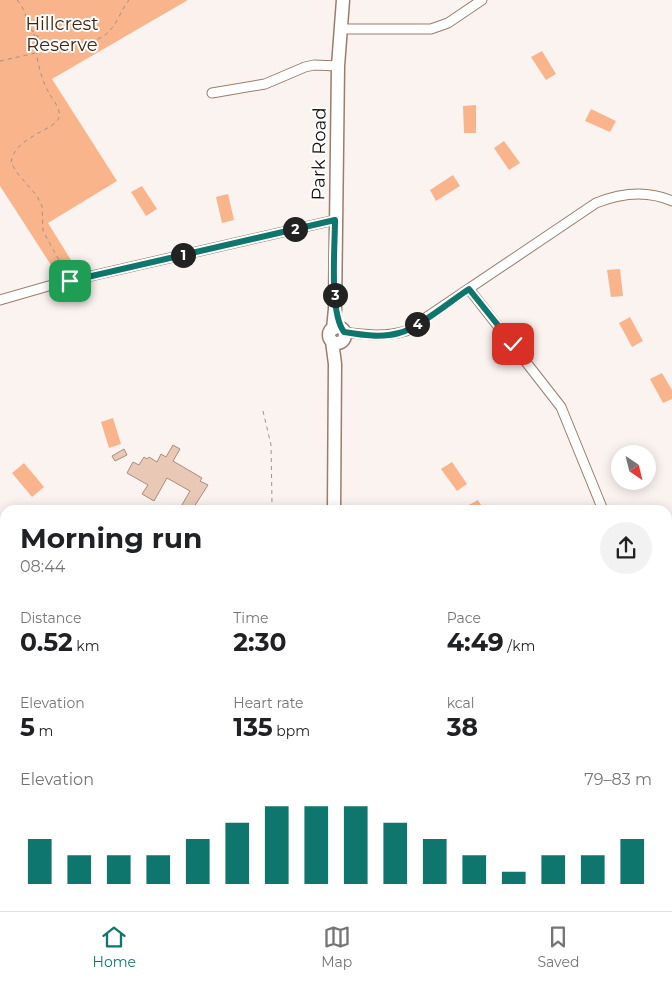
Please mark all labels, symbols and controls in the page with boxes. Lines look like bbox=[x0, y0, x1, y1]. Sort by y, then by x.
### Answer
park label: Hillcrest Reserve bbox=[25, 13, 99, 56]
street label: Park Road bbox=[307, 107, 331, 201]
pin: 2 bbox=[282, 216, 308, 242]
text: 2 bbox=[291, 220, 300, 238]
pin: 1 bbox=[170, 242, 196, 268]
text: 1 bbox=[181, 246, 186, 264]
pin bbox=[49, 260, 91, 302]
icon: arrive bbox=[56, 267, 84, 295]
pin: 3 bbox=[322, 282, 348, 308]
text: 3 bbox=[331, 286, 340, 304]
pin: 4 bbox=[404, 312, 430, 336]
text: 4 bbox=[413, 315, 422, 333]
pin bbox=[492, 323, 534, 365]
icon: check bbox=[499, 330, 527, 358]
north arrow bbox=[611, 445, 656, 490]
map controls bbox=[611, 445, 656, 490]
text: Morning run bbox=[20, 521, 202, 555]
button: share bbox=[600, 522, 652, 574]
text: 08:44 bbox=[20, 557, 65, 576]
text: Distance bbox=[20, 609, 82, 627]
text: Time bbox=[233, 609, 268, 627]
text: Pace bbox=[447, 609, 481, 627]
text: 0.52 bbox=[20, 627, 73, 657]
text: 2:30 bbox=[233, 627, 286, 657]
text: 4:49 bbox=[447, 627, 504, 657]
text: km bbox=[73, 637, 100, 655]
text: /km bbox=[504, 637, 535, 655]
text: Elevation bbox=[20, 694, 85, 712]
text: Heart rate bbox=[233, 694, 304, 712]
text: kcal bbox=[447, 694, 475, 712]
text: 5 bbox=[20, 712, 35, 742]
text: 135 bbox=[233, 712, 273, 742]
text: 38 bbox=[447, 712, 478, 742]
text: m bbox=[35, 722, 53, 740]
text: bpm bbox=[273, 722, 310, 740]
text: Elevation bbox=[20, 770, 94, 789]
text: 79–83 m bbox=[584, 770, 652, 789]
tab: Home bbox=[93, 923, 136, 971]
tab: Map bbox=[321, 923, 352, 971]
tab: Saved bbox=[537, 923, 579, 971]

